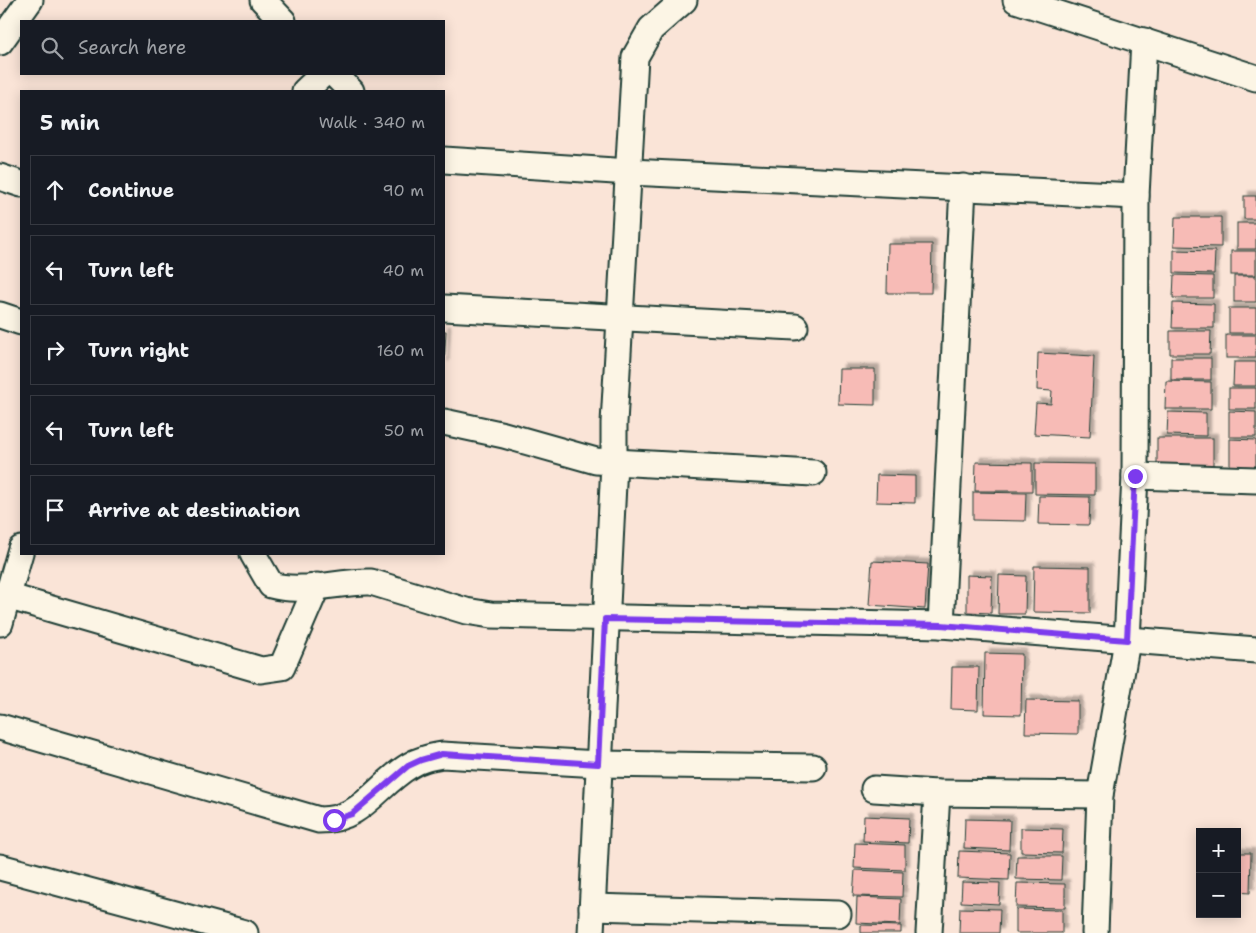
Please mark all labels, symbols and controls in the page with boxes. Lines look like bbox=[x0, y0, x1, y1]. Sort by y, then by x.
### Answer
search box bbox=[20, 20, 445, 75]
icon: search bbox=[38, 34, 66, 62]
text: Search here bbox=[78, 35, 187, 60]
text: 5 min bbox=[40, 109, 100, 137]
text: Walk · 340 m bbox=[319, 112, 425, 133]
icon: ahead bbox=[41, 176, 69, 204]
text: Continue bbox=[88, 178, 174, 203]
text: 90 m bbox=[383, 180, 424, 201]
icon: left bbox=[41, 256, 69, 284]
text: Turn left bbox=[88, 258, 174, 283]
text: 40 m bbox=[382, 260, 424, 281]
icon: right bbox=[41, 336, 69, 364]
text: Turn right bbox=[88, 338, 189, 363]
text: 160 m bbox=[377, 340, 424, 361]
icon: left bbox=[41, 416, 69, 444]
text: Turn left bbox=[88, 418, 174, 443]
text: 50 m bbox=[384, 420, 424, 441]
route end bbox=[1124, 465, 1147, 488]
icon: arrive bbox=[41, 496, 69, 524]
text: Arrive at destination bbox=[88, 498, 300, 523]
route start bbox=[323, 809, 346, 832]
map controls bbox=[1196, 828, 1241, 918]
button: + bbox=[1196, 828, 1241, 873]
button: − bbox=[1196, 873, 1241, 918]

